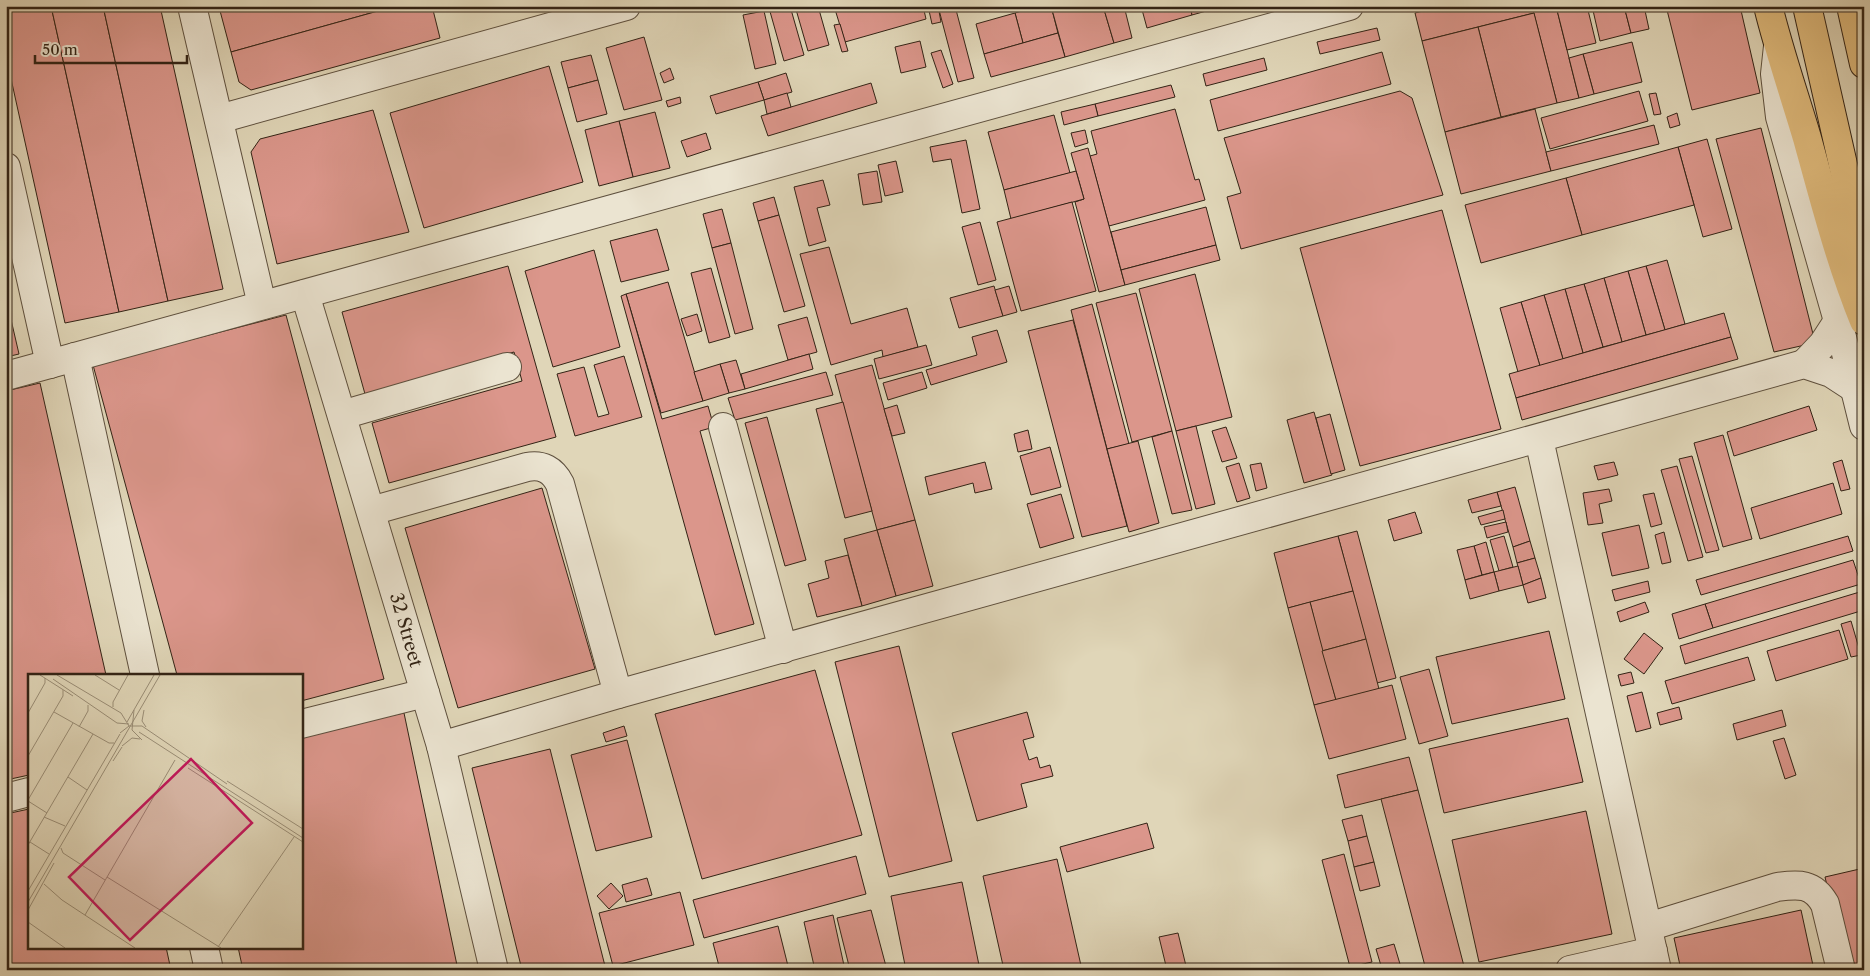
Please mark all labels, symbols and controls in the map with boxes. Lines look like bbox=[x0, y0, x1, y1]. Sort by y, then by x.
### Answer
scale bar bbox=[35, 32, 188, 64]
text: 50 m bbox=[42, 40, 78, 59]
street label: 32 Street bbox=[385, 590, 427, 670]
inset map bbox=[28, 674, 302, 948]

